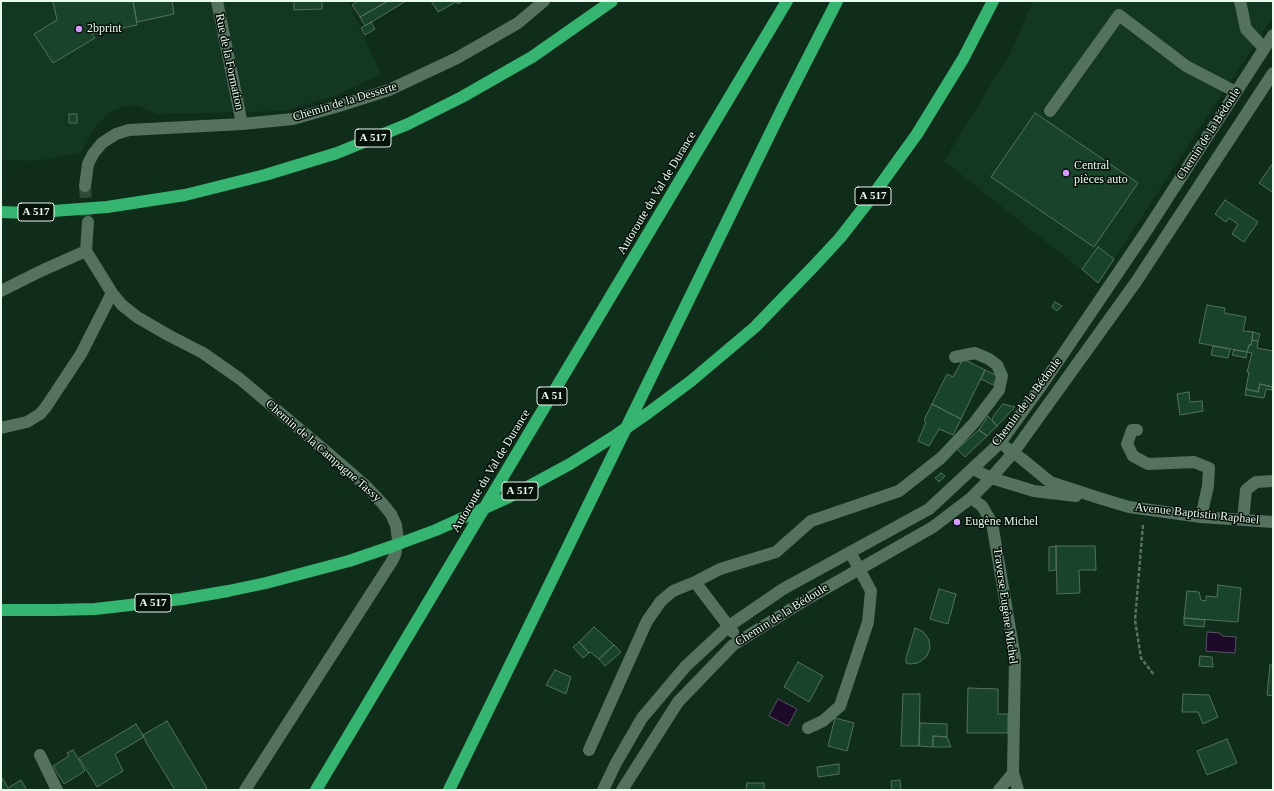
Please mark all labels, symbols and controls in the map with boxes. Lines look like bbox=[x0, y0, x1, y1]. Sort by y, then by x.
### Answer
street label: Rue de la Formation bbox=[212, 12, 246, 112]
place label: 2bprint bbox=[87, 22, 122, 36]
marker: 2bprint bbox=[74, 24, 84, 34]
street label: Chemin de la Desserte bbox=[291, 79, 399, 125]
street label: Chemin de la Bédoule bbox=[1174, 85, 1244, 183]
road number: A 517 bbox=[355, 129, 391, 147]
street label: Autoroute du Val de Durance bbox=[615, 129, 699, 257]
place label: Central pièces auto bbox=[1074, 159, 1128, 187]
marker: Central pièces auto bbox=[1061, 168, 1071, 178]
road number: A 517 bbox=[855, 187, 891, 205]
road number: A 517 bbox=[18, 203, 54, 221]
street label: Chemin de la Bédoule bbox=[989, 355, 1065, 449]
road number: A 51 bbox=[537, 387, 567, 405]
street label: Chemin de la Campagne Tassy bbox=[262, 397, 384, 505]
street label: Autoroute du Val de Durance bbox=[449, 407, 533, 535]
road number: A 517 bbox=[502, 482, 538, 500]
street label: Avenue Baptistin Raphael bbox=[1134, 500, 1260, 528]
place label: Eugène Michel bbox=[965, 515, 1038, 529]
marker: Eugène Michel bbox=[952, 517, 962, 527]
street label: Traverse Eugène Michel bbox=[990, 547, 1020, 665]
street label: Chemin de la Bédoule bbox=[733, 581, 831, 649]
road number: A 517 bbox=[135, 594, 171, 612]

